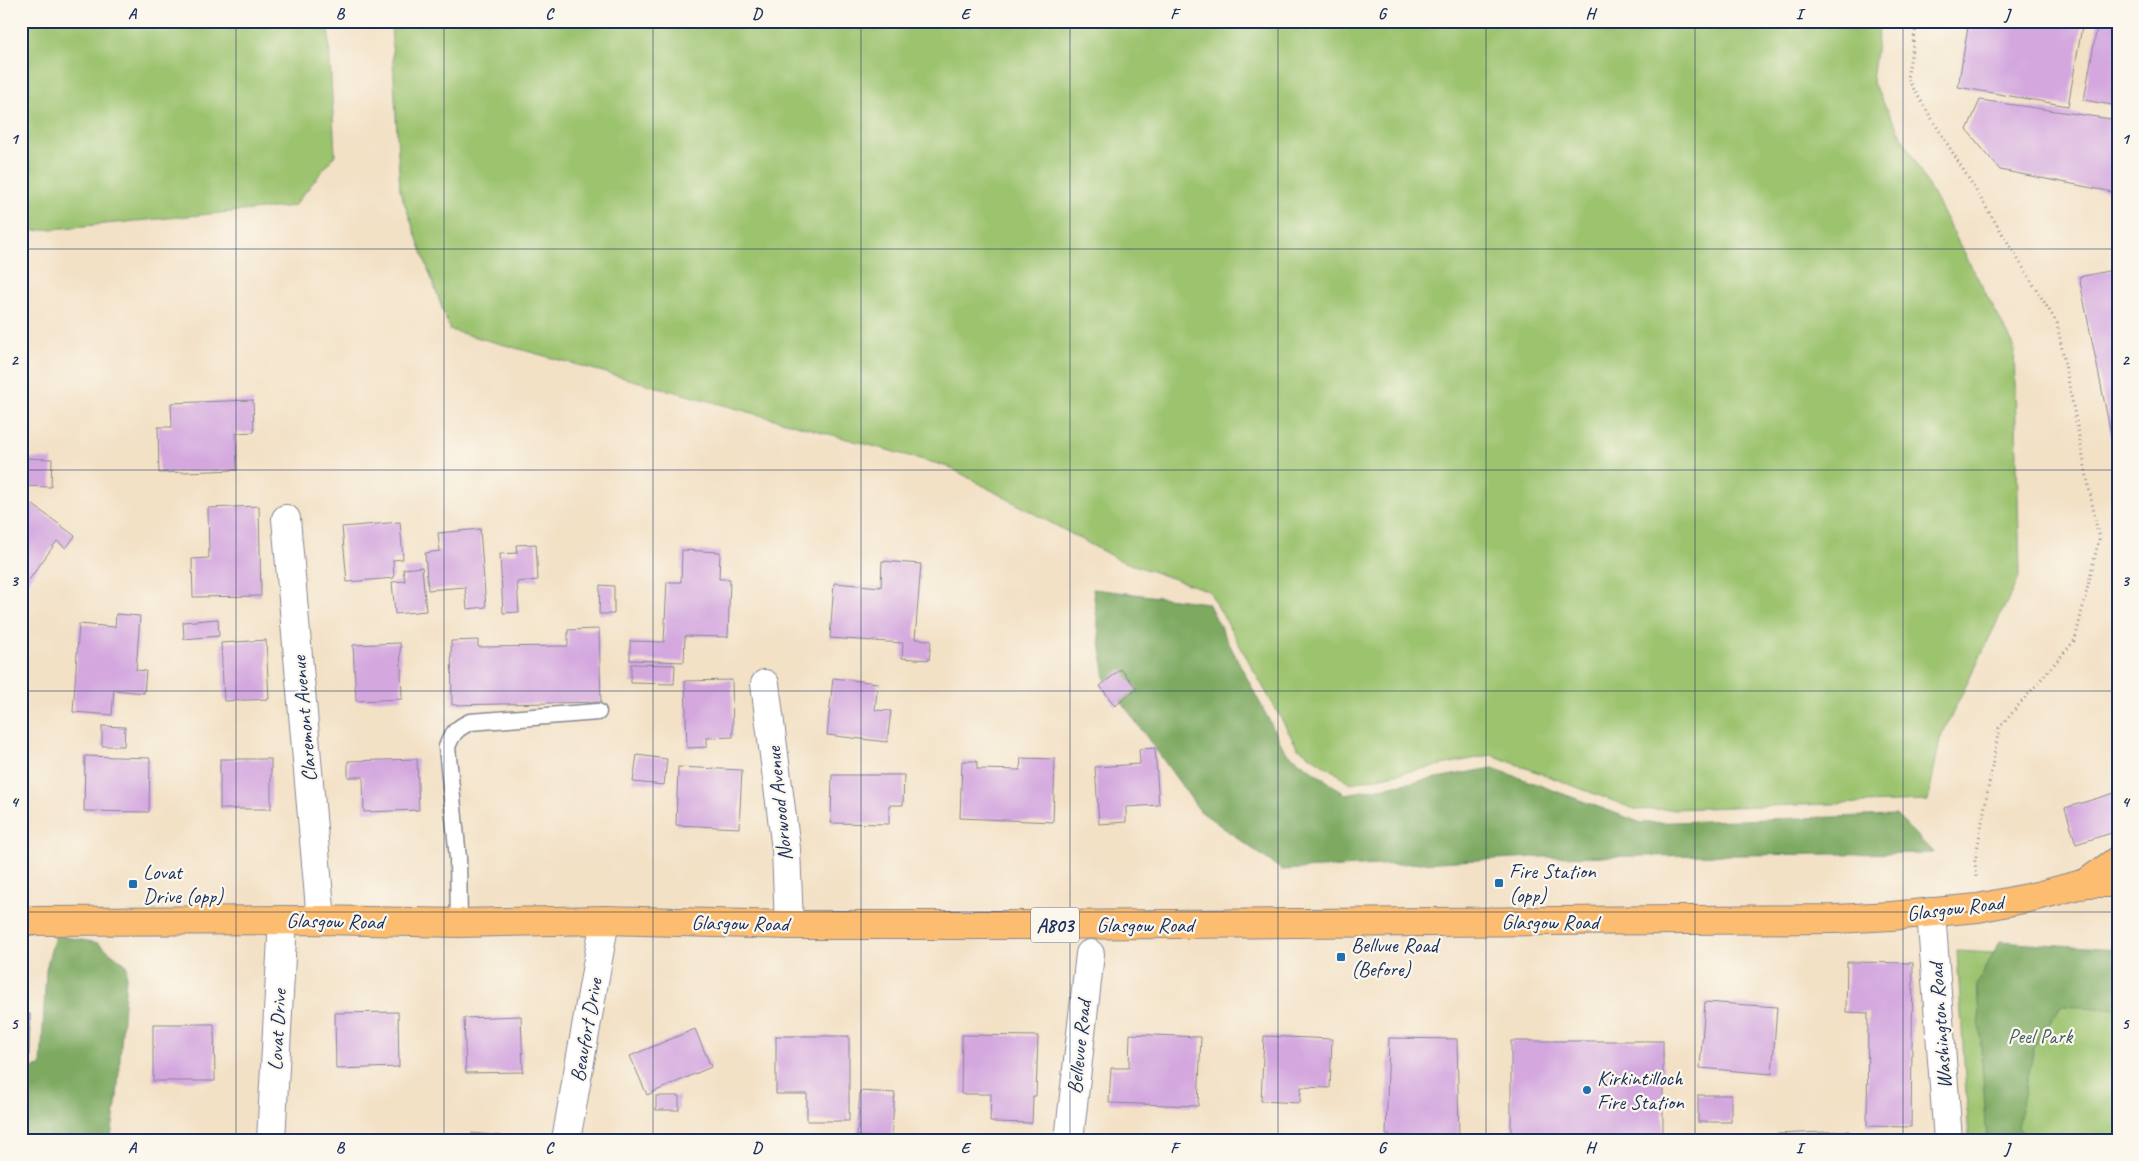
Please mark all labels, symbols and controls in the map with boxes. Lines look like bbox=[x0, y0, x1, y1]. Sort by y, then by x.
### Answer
text: A bbox=[128, 4, 138, 24]
text: B bbox=[336, 4, 346, 24]
text: C bbox=[545, 4, 555, 24]
text: D bbox=[752, 4, 763, 24]
text: E bbox=[961, 4, 972, 24]
text: F bbox=[1170, 4, 1181, 24]
text: G bbox=[1378, 4, 1388, 24]
text: H bbox=[1585, 4, 1597, 24]
text: I bbox=[1796, 4, 1806, 24]
text: J bbox=[2003, 4, 2012, 24]
text: 1 bbox=[10, 129, 19, 149]
text: 1 bbox=[2121, 129, 2130, 149]
text: 2 bbox=[10, 350, 19, 370]
text: 2 bbox=[2121, 350, 2130, 370]
text: 3 bbox=[10, 571, 19, 591]
text: 3 bbox=[2121, 571, 2130, 591]
street label: Claremont Avenue bbox=[285, 654, 322, 783]
street label: Norwood Avenue bbox=[760, 744, 798, 862]
text: 4 bbox=[10, 792, 19, 812]
text: 4 bbox=[2121, 792, 2130, 812]
place label: Fire Station (opp) bbox=[1509, 858, 1596, 908]
place label: Lovat Drive (opp) bbox=[143, 859, 224, 909]
marker: Fire Station (opp) bbox=[1493, 877, 1505, 889]
marker: Lovat Drive (opp) bbox=[127, 878, 139, 890]
street label: Glasgow Road bbox=[1905, 889, 2008, 927]
street label: Glasgow Road bbox=[286, 907, 387, 935]
road number: A803 bbox=[1031, 908, 1079, 942]
street label: Glasgow Road bbox=[691, 909, 792, 937]
street label: Glasgow Road bbox=[1501, 909, 1602, 935]
street label: Glasgow Road bbox=[1096, 912, 1197, 938]
place label: Bellvue Road (Before) bbox=[1351, 932, 1442, 982]
marker: Bellvue Road (Before) bbox=[1335, 951, 1347, 963]
street label: Washington Road bbox=[1922, 959, 1957, 1090]
street label: Beaufort Drive bbox=[564, 975, 608, 1084]
street label: Lovat Drive bbox=[262, 987, 292, 1071]
street label: Bellevue Road bbox=[1061, 995, 1097, 1095]
text: 5 bbox=[11, 1014, 20, 1034]
text: 5 bbox=[2122, 1014, 2131, 1034]
park label: Peel Park bbox=[2008, 1023, 2073, 1049]
place label: Kirkintilloch Fire Station bbox=[1597, 1065, 1684, 1115]
marker: Kirkintilloch Fire Station bbox=[1581, 1084, 1593, 1096]
text: A bbox=[128, 1138, 138, 1158]
text: B bbox=[336, 1138, 346, 1158]
text: C bbox=[545, 1138, 555, 1158]
text: D bbox=[752, 1138, 763, 1158]
text: E bbox=[961, 1138, 972, 1158]
text: F bbox=[1170, 1138, 1181, 1158]
text: G bbox=[1378, 1138, 1388, 1158]
text: H bbox=[1585, 1138, 1597, 1158]
text: I bbox=[1796, 1138, 1806, 1158]
text: J bbox=[2003, 1138, 2012, 1158]

